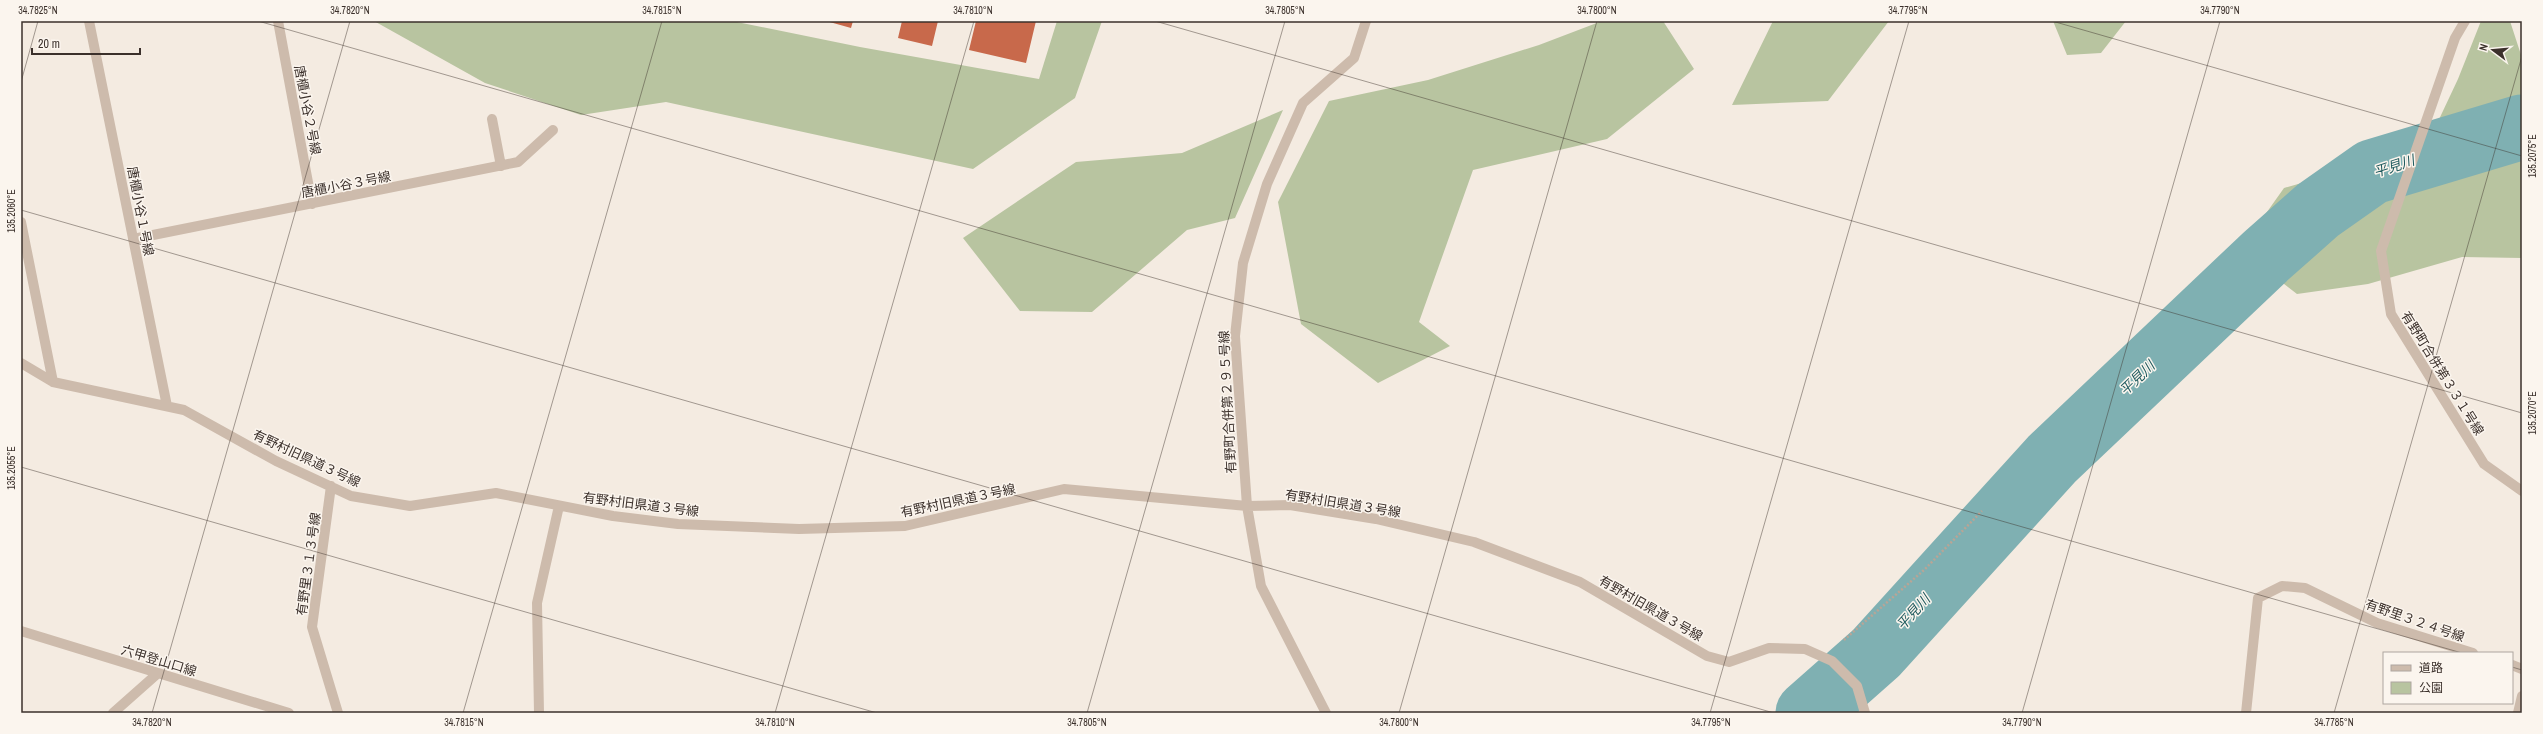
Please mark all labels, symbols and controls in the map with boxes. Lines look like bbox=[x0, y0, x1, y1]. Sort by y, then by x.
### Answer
text: 34.7825°N bbox=[18, 4, 58, 17]
text: 34.7820°N bbox=[330, 4, 370, 17]
text: 34.7815°N bbox=[642, 4, 682, 17]
text: 34.7810°N bbox=[953, 4, 993, 17]
text: 34.7805°N bbox=[1265, 4, 1305, 17]
text: 34.7800°N bbox=[1577, 4, 1617, 17]
text: 34.7795°N bbox=[1888, 4, 1928, 17]
text: 34.7790°N bbox=[2200, 4, 2240, 17]
scale bar bbox=[32, 30, 140, 56]
north arrow bbox=[2473, 30, 2513, 70]
text: 20 m bbox=[38, 36, 60, 52]
text: N bbox=[2476, 42, 2491, 52]
street label: 唐櫃小谷２号線 bbox=[290, 64, 325, 156]
text: 135.2075°E bbox=[2526, 134, 2539, 178]
water label: 平見川 bbox=[2371, 150, 2419, 181]
street label: 唐櫃小谷１号線 bbox=[123, 165, 158, 257]
street label: 唐櫃小谷３号線 bbox=[300, 167, 392, 202]
text: 135.2060°E bbox=[5, 189, 18, 233]
street label: 有野町合併第３３１号線 bbox=[2397, 308, 2488, 438]
street label: 有野町合併第２９５号線 bbox=[1215, 330, 1240, 474]
water label: 平見川 bbox=[2116, 356, 2160, 399]
text: 135.2070°E bbox=[2526, 391, 2539, 435]
street label: 有野村旧県道３号線 bbox=[250, 426, 363, 491]
text: 135.2055°E bbox=[5, 446, 18, 490]
street label: 有野村旧県道３号線 bbox=[899, 480, 1017, 521]
street label: 有野村旧県道３号線 bbox=[1284, 486, 1402, 521]
street label: 有野村旧県道３号線 bbox=[582, 489, 700, 520]
street label: 有野里３１３号線 bbox=[293, 511, 324, 617]
street label: 有野村旧県道３号線 bbox=[1596, 572, 1706, 645]
water label: 平見川 bbox=[1892, 589, 1935, 634]
street label: 有野里３２４号線 bbox=[2363, 596, 2467, 645]
street label: 六甲登山口線 bbox=[119, 641, 199, 680]
legend bbox=[2383, 652, 2513, 704]
text: 道路 bbox=[2419, 660, 2443, 676]
text: 公園 bbox=[2419, 680, 2443, 696]
text: 34.7820°N bbox=[132, 716, 172, 729]
text: 34.7815°N bbox=[444, 716, 484, 729]
text: 34.7810°N bbox=[755, 716, 795, 729]
text: 34.7805°N bbox=[1067, 716, 1107, 729]
text: 34.7800°N bbox=[1379, 716, 1419, 729]
text: 34.7795°N bbox=[1691, 716, 1731, 729]
text: 34.7790°N bbox=[2002, 716, 2042, 729]
text: 34.7785°N bbox=[2314, 716, 2354, 729]

